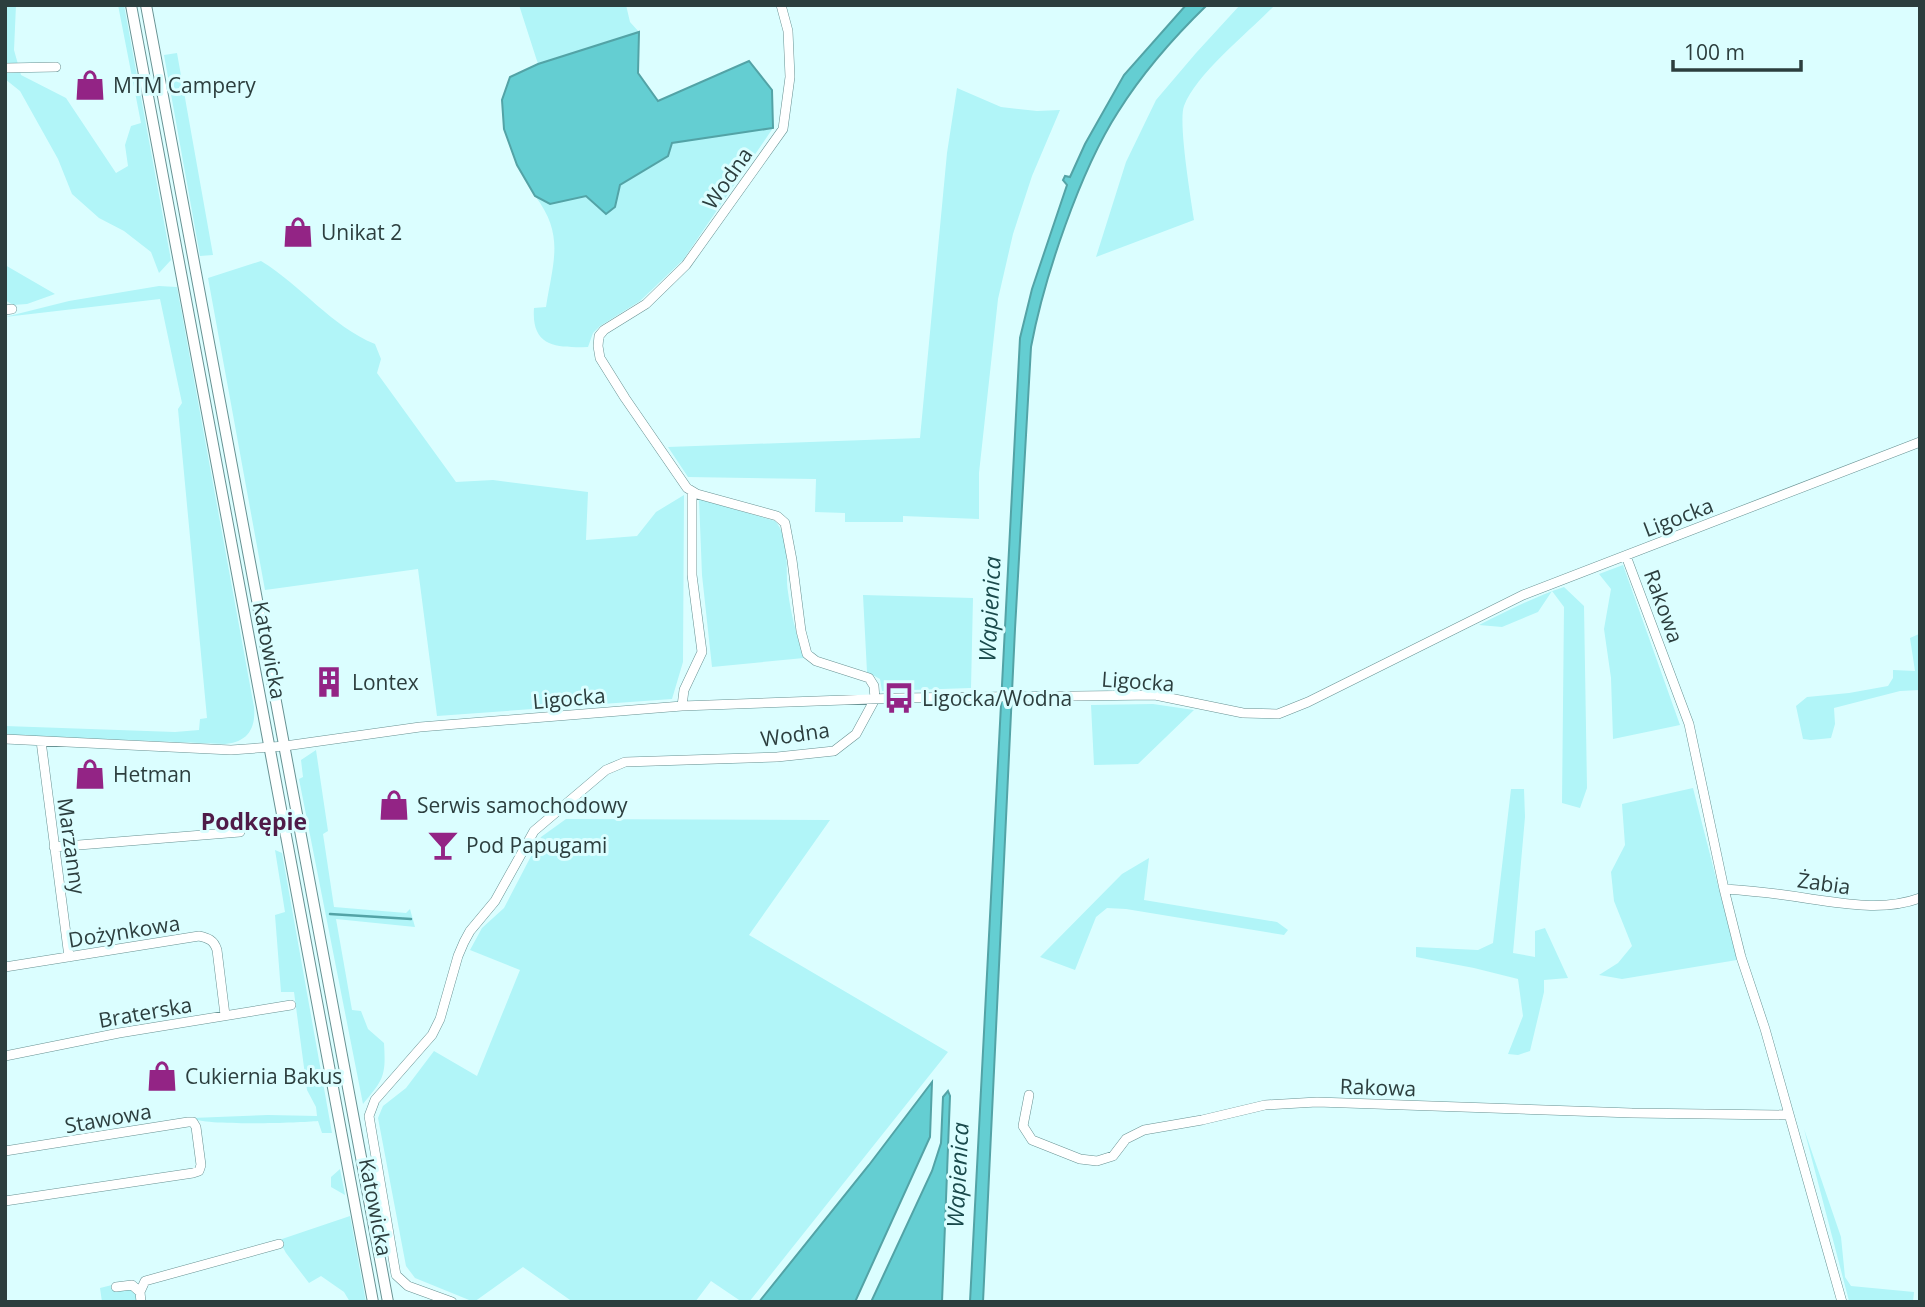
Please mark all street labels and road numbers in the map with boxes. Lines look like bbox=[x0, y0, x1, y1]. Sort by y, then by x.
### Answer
street label: Wodna bbox=[696, 142, 758, 214]
street label: Ligocka bbox=[1639, 491, 1717, 543]
street label: Rakowa bbox=[1638, 565, 1690, 647]
street label: Katowicka bbox=[247, 599, 293, 701]
street label: Ligocka bbox=[1101, 664, 1175, 698]
street label: Ligocka bbox=[531, 681, 607, 715]
street label: Wodna bbox=[759, 715, 831, 753]
street label: Marzanny bbox=[51, 796, 93, 896]
street label: Żabia bbox=[1796, 865, 1852, 901]
street label: Dożynkowa bbox=[66, 908, 182, 954]
street label: Braterska bbox=[96, 990, 194, 1034]
street label: Rakowa bbox=[1339, 1072, 1417, 1102]
street label: Stawowa bbox=[62, 1097, 154, 1139]
street label: Katowicka bbox=[353, 1156, 399, 1258]

